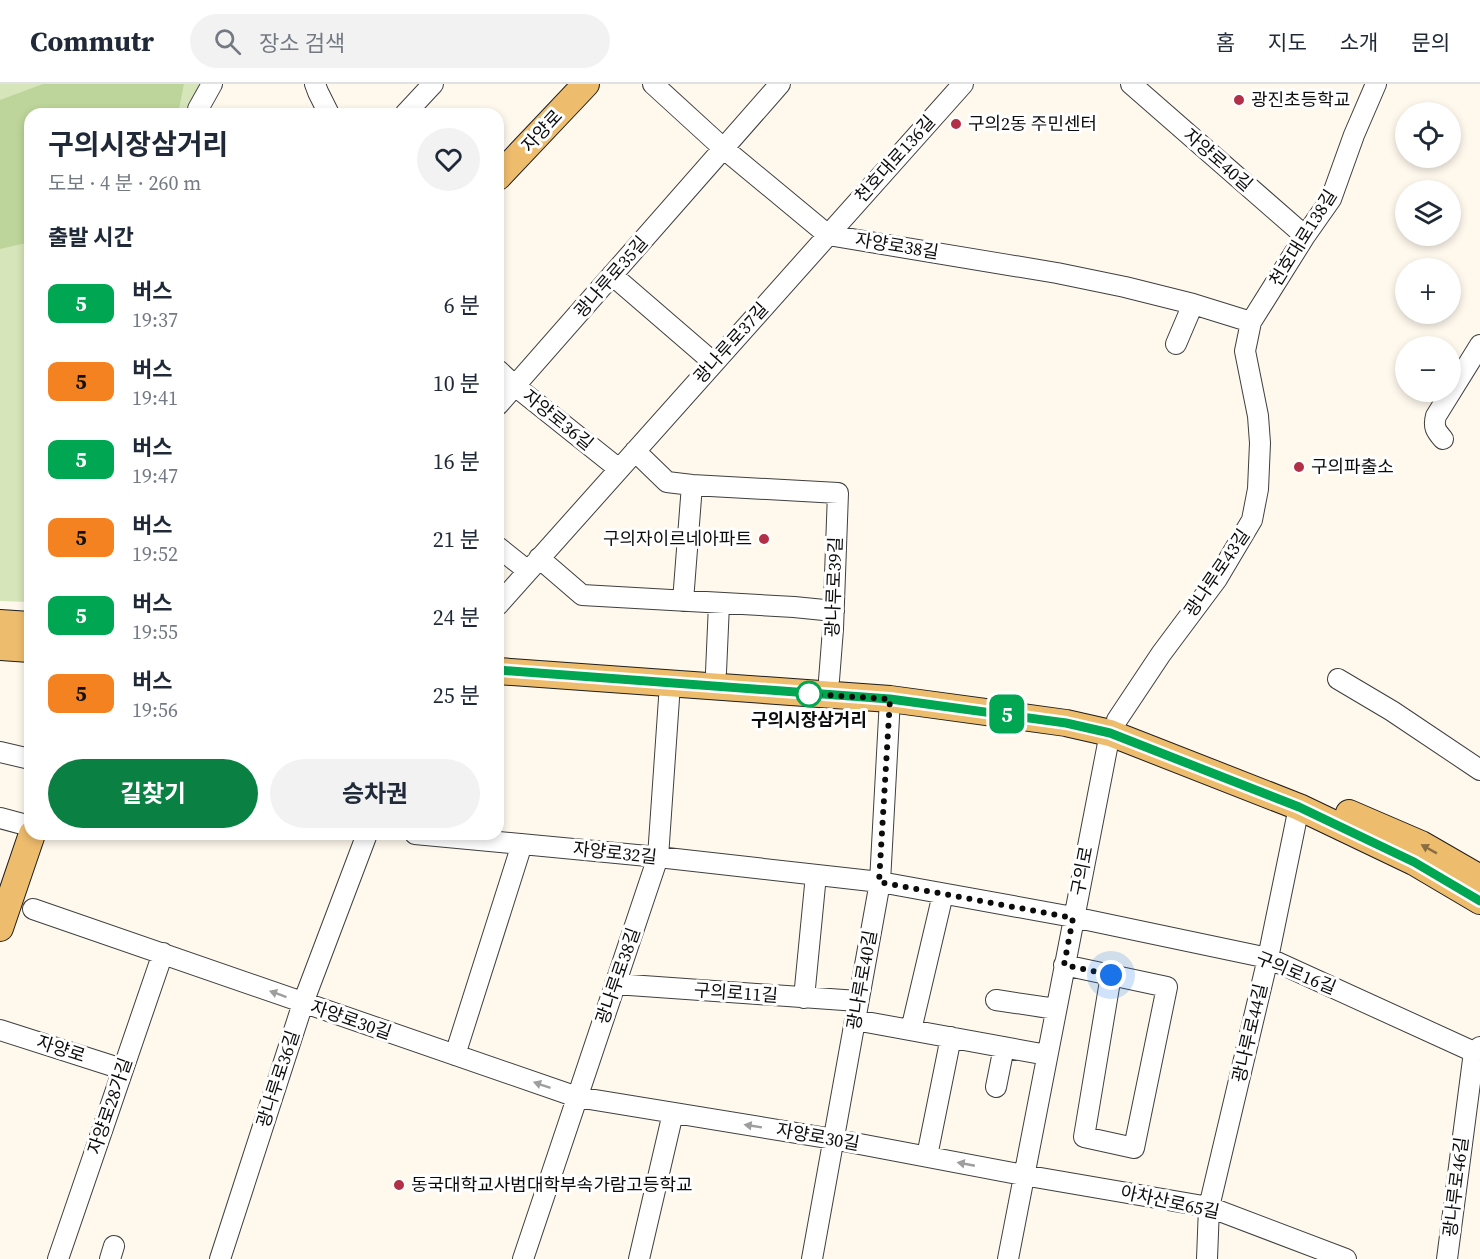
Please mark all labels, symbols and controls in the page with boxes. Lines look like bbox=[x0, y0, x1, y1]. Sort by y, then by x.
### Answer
search box bbox=[190, 14, 610, 68]
text: Commutr bbox=[30, 22, 154, 60]
icon: search bbox=[211, 25, 244, 58]
text: 장소 검색 bbox=[259, 28, 345, 58]
text: 홈 bbox=[1216, 28, 1235, 57]
text: 지도 bbox=[1268, 28, 1307, 57]
text: 소개 bbox=[1340, 28, 1378, 57]
text: 문의 bbox=[1411, 28, 1450, 57]
place label: 광진초등학교 bbox=[1251, 87, 1350, 112]
marker: 광진초등학교 bbox=[1232, 93, 1246, 107]
map controls bbox=[1395, 102, 1461, 402]
button: locate bbox=[1395, 102, 1461, 168]
street label: 자양로 bbox=[516, 104, 568, 157]
street label: 천호대로136길 bbox=[849, 109, 941, 208]
place label: 구의2동 주민센터 bbox=[968, 111, 1097, 136]
marker: 구의2동 주민센터 bbox=[949, 117, 963, 131]
street label: 자양로40길 bbox=[1178, 123, 1258, 197]
text: 구의시장삼거리 bbox=[48, 125, 228, 163]
button: heart bbox=[417, 128, 480, 191]
text: 도보 · 4 분 · 260 m bbox=[48, 169, 201, 197]
button: layers bbox=[1395, 180, 1461, 246]
street label: 천호대로138길 bbox=[1263, 185, 1342, 291]
text: 출발 시간 bbox=[48, 222, 134, 252]
street label: 자양로38길 bbox=[854, 227, 941, 264]
street label: 광나루로35길 bbox=[568, 230, 653, 323]
button: + bbox=[1395, 258, 1461, 324]
text: 버스 bbox=[132, 276, 172, 306]
text: 5 bbox=[75, 289, 87, 318]
text: 6 분 bbox=[444, 290, 480, 320]
street label: 광나루로37길 bbox=[688, 297, 774, 388]
text: 19:37 bbox=[132, 306, 178, 334]
button: − bbox=[1395, 336, 1461, 402]
text: 버스 bbox=[132, 354, 172, 384]
text: 5 bbox=[75, 367, 87, 396]
text: 10 분 bbox=[433, 368, 480, 398]
street label: 자양로36길 bbox=[518, 383, 599, 456]
text: 19:41 bbox=[132, 384, 178, 412]
text: 버스 bbox=[132, 432, 172, 462]
text: 5 bbox=[75, 445, 87, 474]
text: 16 분 bbox=[433, 446, 480, 476]
place label: 구의파출소 bbox=[1311, 454, 1394, 479]
marker: 구의파출소 bbox=[1292, 460, 1306, 474]
text: 19:47 bbox=[132, 462, 178, 490]
text: 버스 bbox=[132, 510, 172, 540]
text: 5 bbox=[75, 523, 87, 552]
text: 21 분 bbox=[433, 524, 480, 554]
street label: 광나루로43길 bbox=[1178, 524, 1255, 621]
place label: 구의자이르네아파트 bbox=[603, 526, 752, 551]
marker: 구의자이르네아파트 bbox=[757, 532, 771, 546]
street label: 광나루로39길 bbox=[819, 536, 848, 638]
text: 19:52 bbox=[132, 540, 178, 568]
text: 버스 bbox=[132, 588, 172, 618]
text: 5 bbox=[75, 601, 87, 630]
text: 24 분 bbox=[433, 602, 480, 632]
text: 19:55 bbox=[132, 618, 178, 646]
text: 버스 bbox=[132, 666, 172, 696]
text: 5 bbox=[75, 679, 87, 708]
text: 25 분 bbox=[433, 680, 480, 710]
marker: 구의시장삼거리 bbox=[796, 681, 822, 707]
line badge: 5 bbox=[988, 694, 1026, 734]
text: 19:56 bbox=[132, 696, 178, 724]
text: 5 bbox=[1001, 700, 1013, 729]
place label: 구의시장삼거리 bbox=[751, 707, 867, 732]
button: 길찾기 bbox=[48, 759, 258, 828]
button: 승차권 bbox=[270, 759, 480, 828]
street label: 자양로32길 bbox=[572, 836, 658, 869]
street label: 구의로 bbox=[1064, 844, 1099, 898]
one-way arrow bbox=[1420, 844, 1437, 854]
street label: 광나루로38길 bbox=[589, 924, 646, 1028]
street label: 광나루로40길 bbox=[840, 928, 883, 1032]
street label: 구의로16길 bbox=[1252, 945, 1340, 1000]
your location bbox=[1096, 960, 1126, 990]
street label: 구의로11길 bbox=[693, 977, 779, 1008]
street label: 광나루로44길 bbox=[1226, 981, 1273, 1085]
one-way arrow bbox=[269, 989, 287, 999]
street label: 자양로30길 bbox=[307, 994, 395, 1045]
street label: 광나루로36길 bbox=[250, 1027, 305, 1131]
street label: 자양로 bbox=[34, 1029, 89, 1068]
street label: 자양로28가길 bbox=[81, 1054, 138, 1158]
one-way arrow bbox=[532, 1080, 550, 1090]
street label: 자양로30길 bbox=[774, 1117, 862, 1156]
one-way arrow bbox=[744, 1121, 763, 1130]
street label: 광나루로46길 bbox=[1437, 1135, 1474, 1238]
one-way arrow bbox=[956, 1159, 975, 1168]
place label: 동국대학교사범대학부속가람고등학교 bbox=[411, 1172, 693, 1197]
marker: 동국대학교사범대학부속가람고등학교 bbox=[392, 1178, 406, 1192]
street label: 아차산로65길 bbox=[1118, 1179, 1222, 1224]

